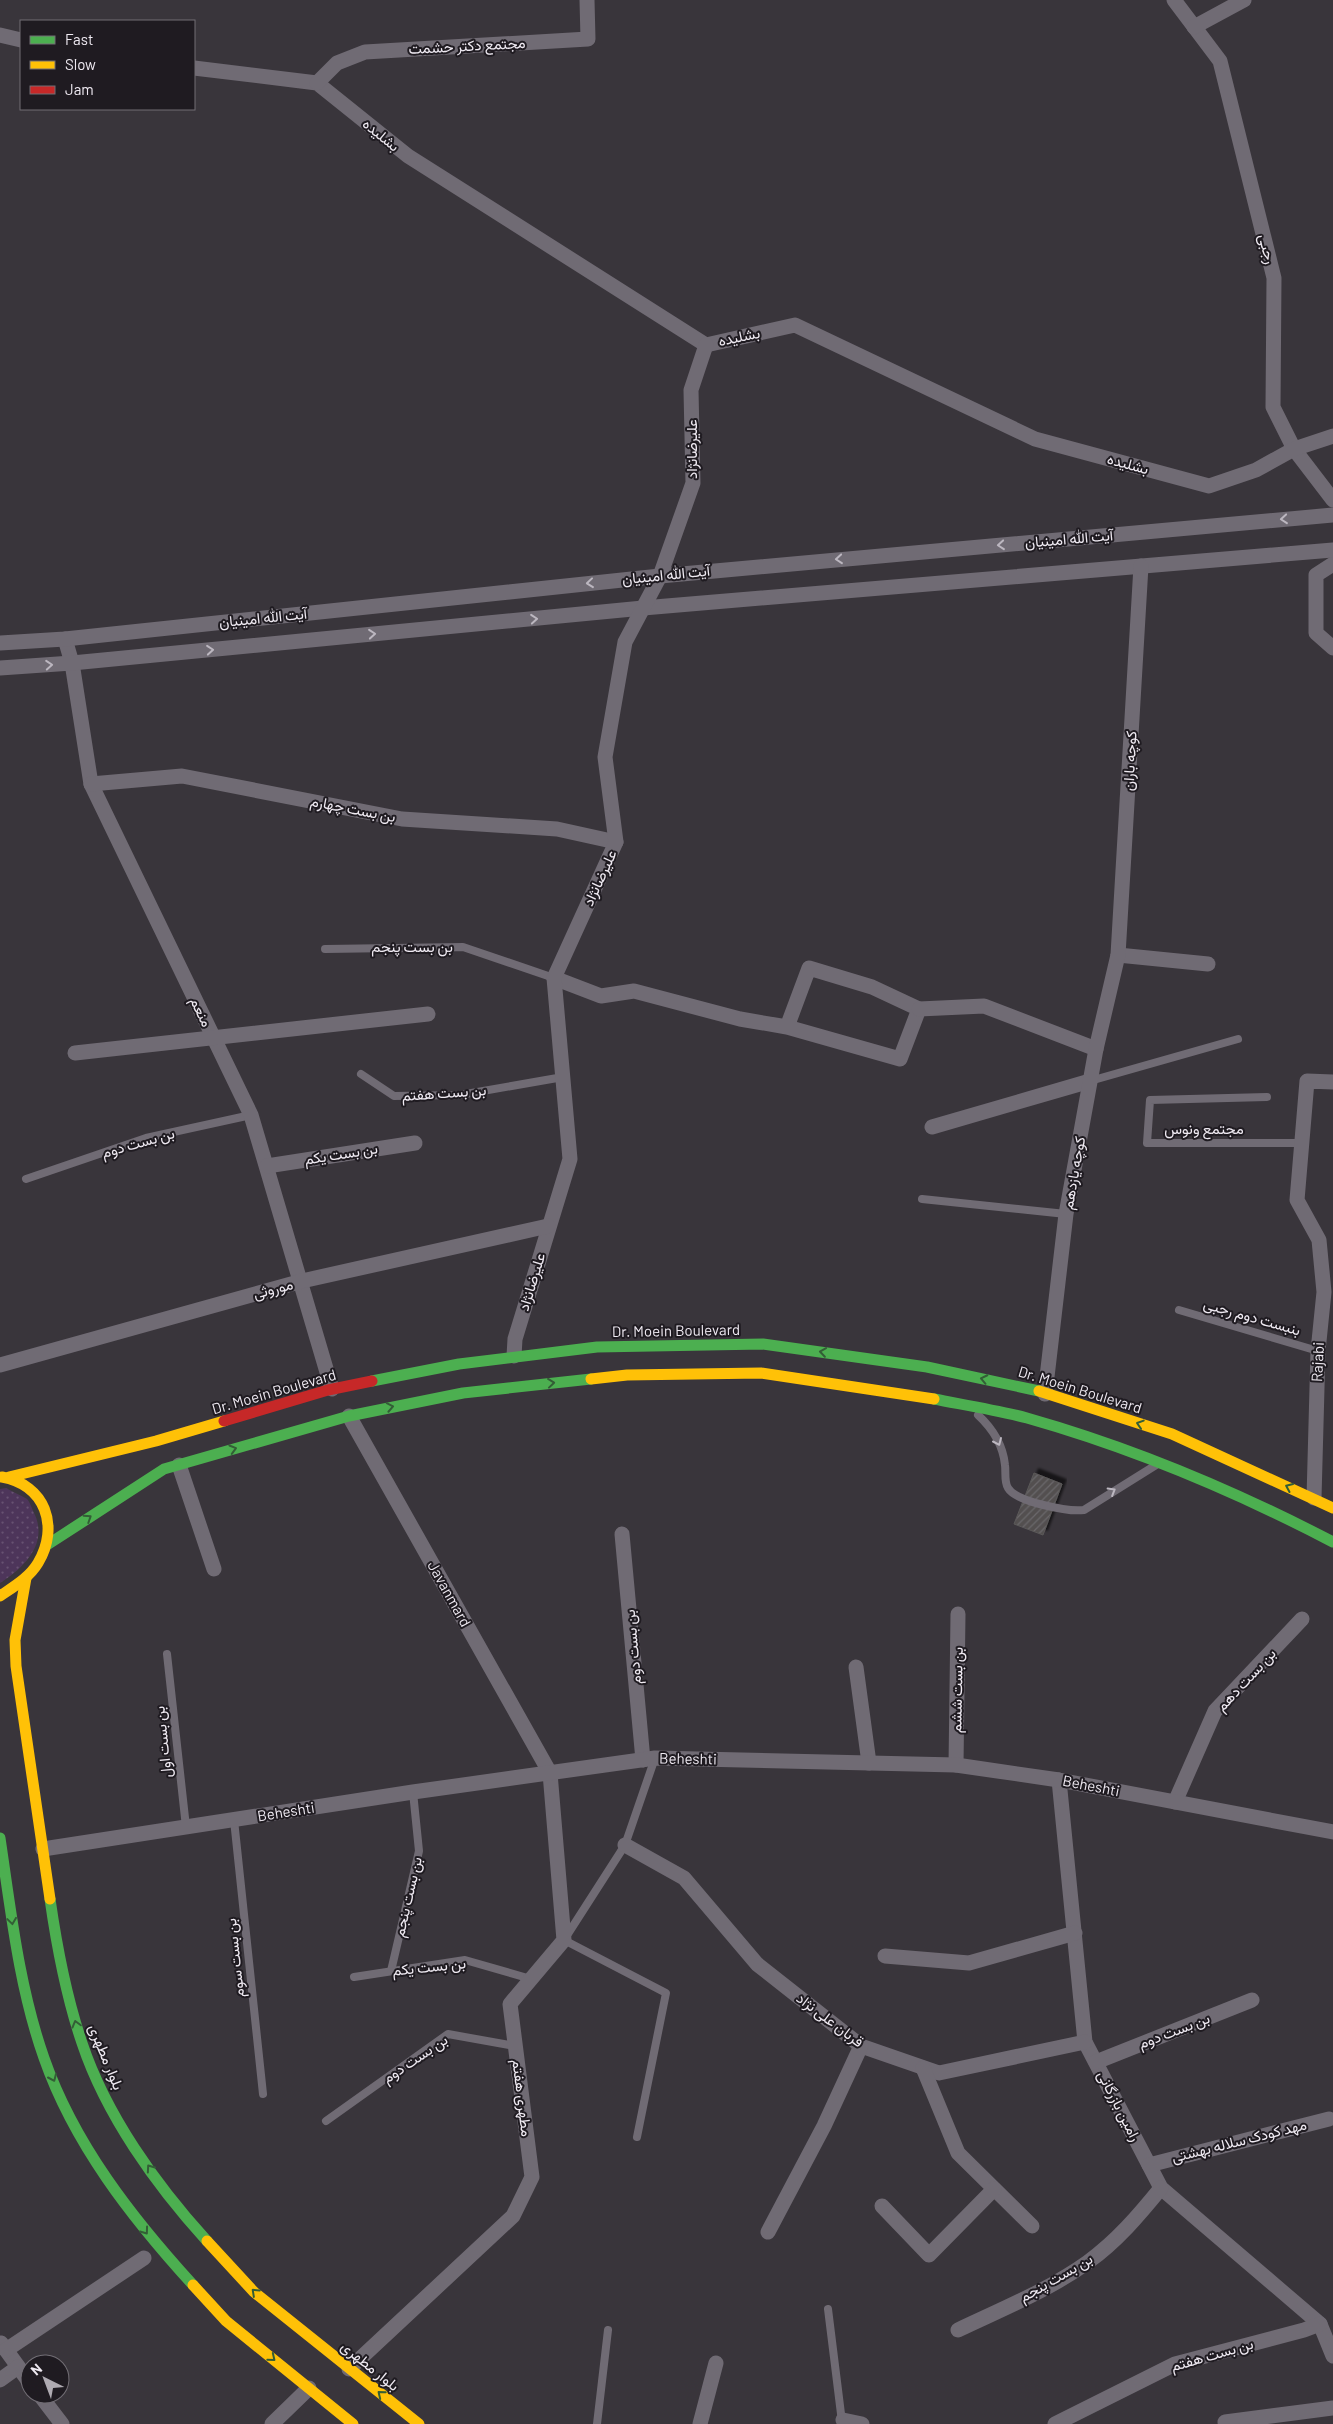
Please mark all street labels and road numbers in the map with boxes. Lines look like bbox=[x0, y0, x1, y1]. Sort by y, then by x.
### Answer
street label: مجتمع دکتر حشمت bbox=[408, 33, 526, 60]
street label: بشلیده bbox=[359, 114, 404, 155]
street label: رجبی bbox=[1254, 232, 1280, 266]
street label: بشلیده bbox=[716, 323, 762, 350]
street label: علیرضانژاد bbox=[682, 419, 701, 479]
street label: بشلیده bbox=[1105, 449, 1151, 478]
street label: آیت الله امینیان bbox=[1024, 525, 1115, 552]
street label: آیت الله امینیان bbox=[621, 560, 712, 589]
street label: آیت الله امینیان bbox=[218, 603, 309, 632]
street label: کوچه باران bbox=[1118, 730, 1142, 792]
street label: بن بست چهارم bbox=[309, 791, 397, 827]
street label: علیرضانژاد bbox=[578, 847, 621, 909]
street label: بن بست پنجم bbox=[371, 937, 453, 957]
street label: منعم bbox=[185, 994, 217, 1030]
street label: بن بست هفتم bbox=[401, 1080, 487, 1106]
street label: مجتمع ونوس bbox=[1164, 1119, 1244, 1140]
street label: بن بست دوم bbox=[99, 1123, 177, 1163]
street label: کوچه یازدهم bbox=[1058, 1135, 1090, 1211]
street label: بن بست یکم bbox=[303, 1138, 379, 1170]
street label: علیرضانژاد bbox=[514, 1250, 549, 1313]
street label: موروثی bbox=[251, 1274, 295, 1304]
street label: بنبست دوم رجبی bbox=[1201, 1294, 1303, 1340]
street label: Dr. Moein Boulevard bbox=[612, 1320, 740, 1340]
street label: Rajabi bbox=[1307, 1341, 1327, 1382]
street label: Dr. Moein Boulevard bbox=[1016, 1362, 1144, 1416]
street label: Dr. Moein Boulevard bbox=[210, 1365, 338, 1417]
street label: Javanmard bbox=[424, 1557, 475, 1630]
street label: بن بست دوم bbox=[620, 1609, 646, 1685]
street label: بن بست دهم bbox=[1212, 1644, 1280, 1716]
street label: بن بست ششم bbox=[946, 1647, 968, 1733]
street label: بن بست اول bbox=[149, 1705, 177, 1779]
street label: Beheshti bbox=[659, 1748, 717, 1768]
street label: Beheshti bbox=[1061, 1771, 1121, 1799]
street label: Beheshti bbox=[256, 1798, 316, 1824]
street label: بن بست پنجم bbox=[389, 1855, 427, 1939]
street label: بن بست سوم bbox=[221, 1917, 249, 1999]
street label: بن بست یکم bbox=[391, 1953, 467, 1981]
street label: قربان علی نژاد bbox=[792, 1988, 868, 2052]
street label: بن بست دوم bbox=[1135, 2008, 1213, 2054]
street label: بلوار مطهری bbox=[84, 2021, 128, 2093]
street label: بن بست دوم bbox=[378, 2030, 452, 2088]
street label: مطهری هفتم bbox=[507, 2058, 537, 2138]
street label: رامین بازرگانی bbox=[1093, 2067, 1145, 2145]
street label: مهد کودک سلاله بهشتی bbox=[1169, 2115, 1309, 2167]
street label: بن بست پنجم bbox=[1016, 2249, 1096, 2307]
street label: بن بست هفتم bbox=[1168, 2334, 1256, 2376]
street label: بلوار مطهری bbox=[337, 2336, 403, 2396]

